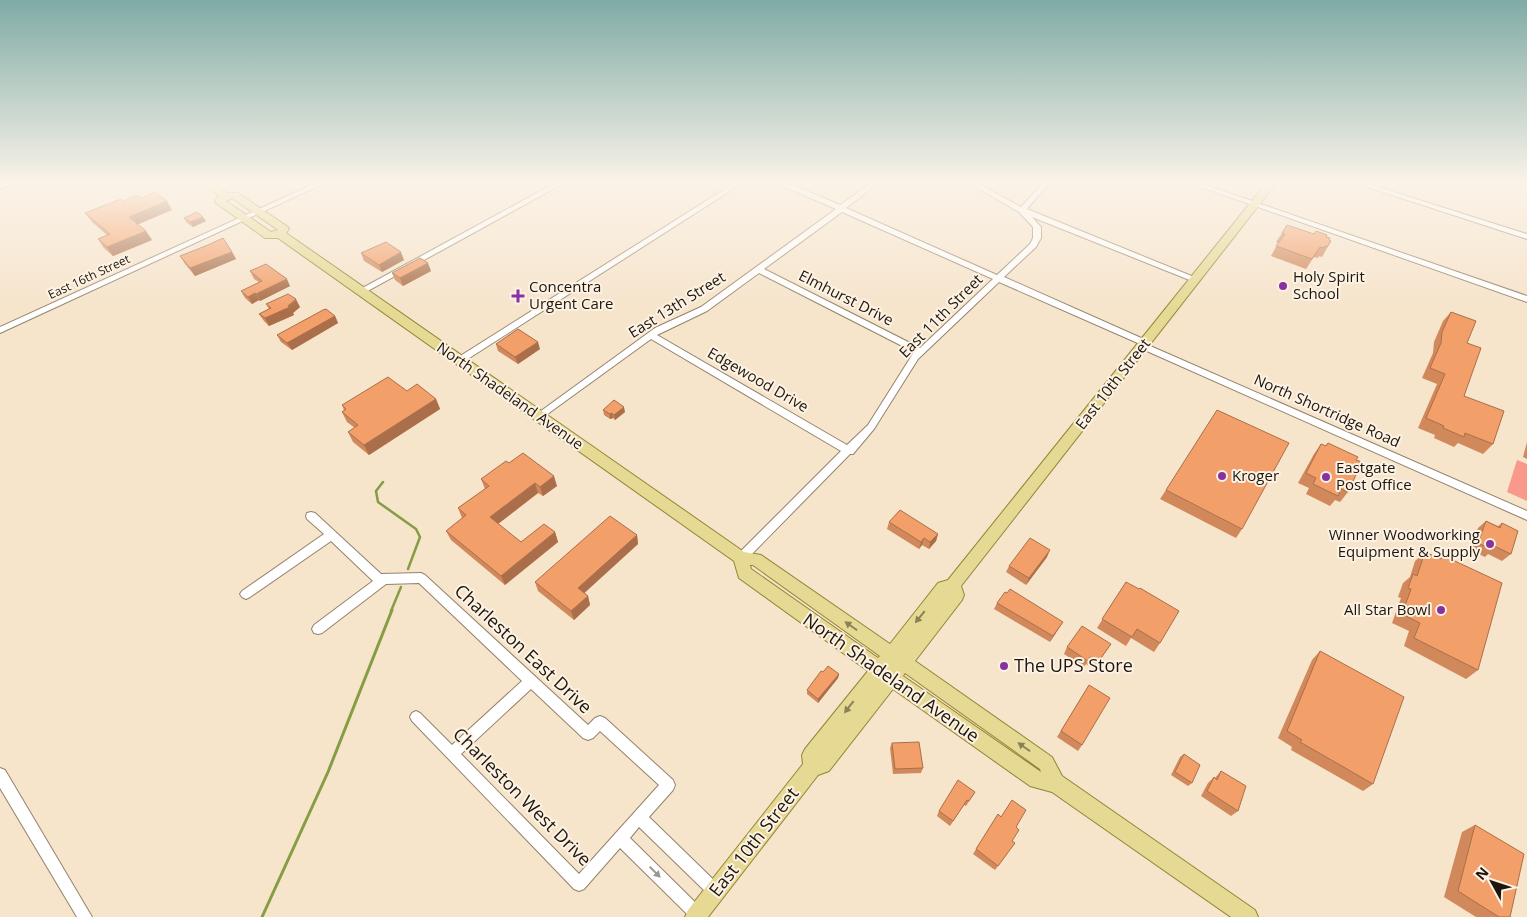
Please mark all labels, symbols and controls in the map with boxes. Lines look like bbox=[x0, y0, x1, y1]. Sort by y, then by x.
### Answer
street label: East 16th Street bbox=[45, 250, 132, 303]
street label: Elmhurst Drive bbox=[796, 265, 897, 330]
street label: East 13th Street bbox=[624, 266, 729, 342]
place label: Holy Spirit School bbox=[1293, 266, 1365, 303]
street label: East 11th Street bbox=[894, 269, 986, 361]
place label: Concentra Urgent Care bbox=[529, 276, 613, 313]
marker: Holy Spirit School bbox=[1277, 280, 1289, 292]
marker: Concentra Urgent Care bbox=[511, 289, 525, 303]
street label: East 10th Street bbox=[1070, 334, 1154, 433]
street label: North Shadeland Avenue bbox=[433, 337, 588, 454]
street label: Edgewood Drive bbox=[704, 342, 813, 416]
street label: North Shortridge Road bbox=[1251, 369, 1404, 451]
place label: Eastgate Post Office bbox=[1336, 457, 1412, 494]
place label: Kroger bbox=[1232, 465, 1279, 485]
marker: Kroger bbox=[1216, 470, 1228, 482]
marker: Eastgate Post Office bbox=[1320, 471, 1332, 483]
place label: Winner Woodworking Equipment & Supply bbox=[1329, 524, 1480, 561]
marker: Winner Woodworking Equipment & Supply bbox=[1484, 538, 1496, 550]
street label: Charleston East Drive bbox=[450, 578, 598, 718]
place label: All Star Bowl bbox=[1344, 599, 1431, 619]
marker: All Star Bowl bbox=[1435, 604, 1447, 616]
street label: North Shadeland Avenue bbox=[799, 607, 984, 747]
one-way arrow bbox=[915, 610, 926, 623]
one-way arrow bbox=[844, 621, 858, 631]
place label: The UPS Store bbox=[1014, 653, 1133, 677]
marker: The UPS Store bbox=[998, 660, 1010, 672]
one-way arrow bbox=[844, 700, 855, 713]
street label: Charleston West Drive bbox=[448, 722, 597, 871]
one-way arrow bbox=[1017, 742, 1031, 752]
street label: East 10th Street bbox=[703, 782, 804, 901]
north arrow bbox=[1467, 857, 1517, 907]
text: N bbox=[1471, 863, 1493, 884]
one-way arrow bbox=[648, 866, 660, 878]

